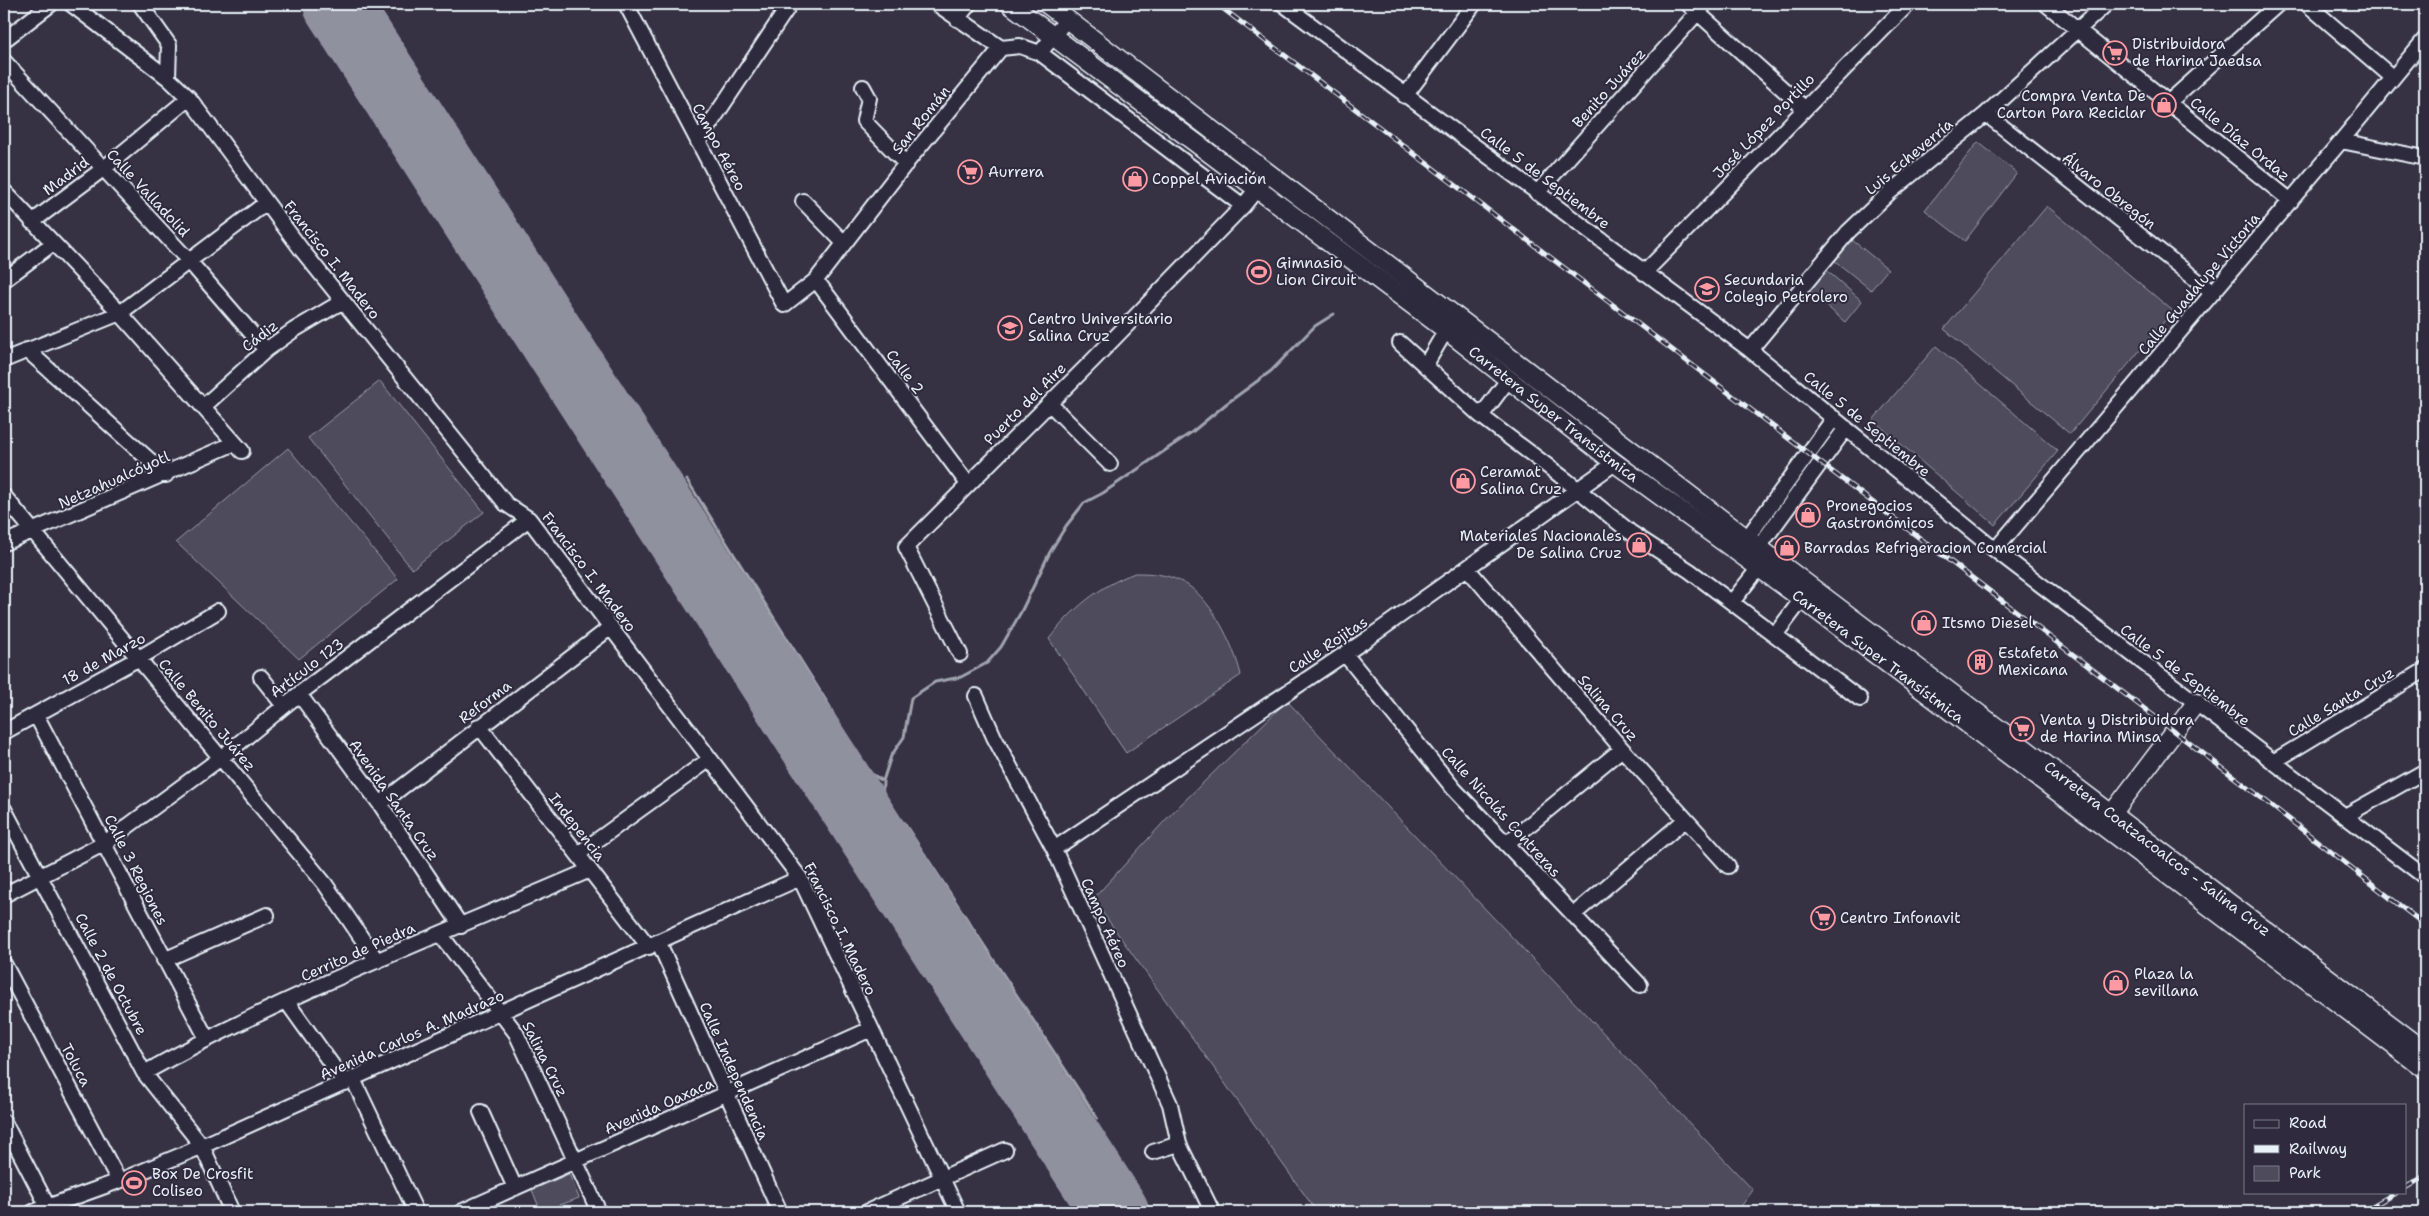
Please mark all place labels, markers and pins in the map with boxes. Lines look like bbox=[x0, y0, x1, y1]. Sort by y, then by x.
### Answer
place label: Distribuidora de Harina Jaedsa bbox=[2132, 34, 2262, 71]
supermarket icon: Distribuidora de Harina Jaedsa bbox=[2102, 40, 2128, 66]
place label: Compra Venta De Carton Para Reciclar bbox=[1997, 86, 2146, 123]
shop icon: Compra Venta De Carton Para Reciclar bbox=[2151, 92, 2177, 118]
supermarket icon: Aurrera bbox=[957, 159, 983, 185]
place label: Aurrera bbox=[988, 162, 1045, 182]
shop icon: Coppel Aviación bbox=[1122, 166, 1148, 192]
place label: Coppel Aviación bbox=[1152, 169, 1266, 189]
place label: Gimnasio Lion Circuit bbox=[1276, 253, 1357, 290]
sports icon: Gimnasio Lion Circuit bbox=[1246, 259, 1272, 285]
place label: Secundaria Colegio Petrolero bbox=[1724, 270, 1848, 307]
school or university icon: Secundaria Colegio Petrolero bbox=[1694, 276, 1720, 302]
place label: Centro Universitario Salina Cruz bbox=[1028, 309, 1173, 346]
school or university icon: Centro Universitario Salina Cruz bbox=[997, 315, 1023, 341]
place label: Ceramat Salina Cruz bbox=[1480, 462, 1562, 499]
shop icon: Ceramat Salina Cruz bbox=[1450, 468, 1476, 494]
place label: Pronegocios Gastronómicos bbox=[1826, 496, 1934, 533]
shop icon: Pronegocios Gastronómicos bbox=[1795, 502, 1821, 528]
place label: Materiales Nacionales De Salina Cruz bbox=[1460, 526, 1622, 563]
shop icon: Materiales Nacionales De Salina Cruz bbox=[1626, 532, 1652, 558]
shop icon: Barradas Refrigeracion Comercial bbox=[1774, 535, 1800, 561]
place label: Barradas Refrigeracion Comercial bbox=[1804, 538, 2047, 558]
shop icon: Itsmo Diesel bbox=[1911, 610, 1937, 636]
place label: Itsmo Diesel bbox=[1942, 613, 2034, 633]
place label: Estafeta Mexicana bbox=[1998, 643, 2068, 680]
building icon: Estafeta Mexicana bbox=[1967, 649, 1993, 675]
place label: Venta y Distribuidora de Harina Minsa bbox=[2040, 710, 2195, 747]
supermarket icon: Venta y Distribuidora de Harina Minsa bbox=[2009, 716, 2035, 742]
supermarket icon: Centro Infonavit bbox=[1810, 905, 1836, 931]
place label: Centro Infonavit bbox=[1840, 908, 1961, 928]
place label: Plaza la sevillana bbox=[2134, 964, 2199, 1001]
shop icon: Plaza la sevillana bbox=[2103, 970, 2129, 996]
place label: Box De Crosfit Coliseo bbox=[152, 1164, 254, 1201]
sports icon: Box De Crosfit Coliseo bbox=[121, 1170, 147, 1196]

